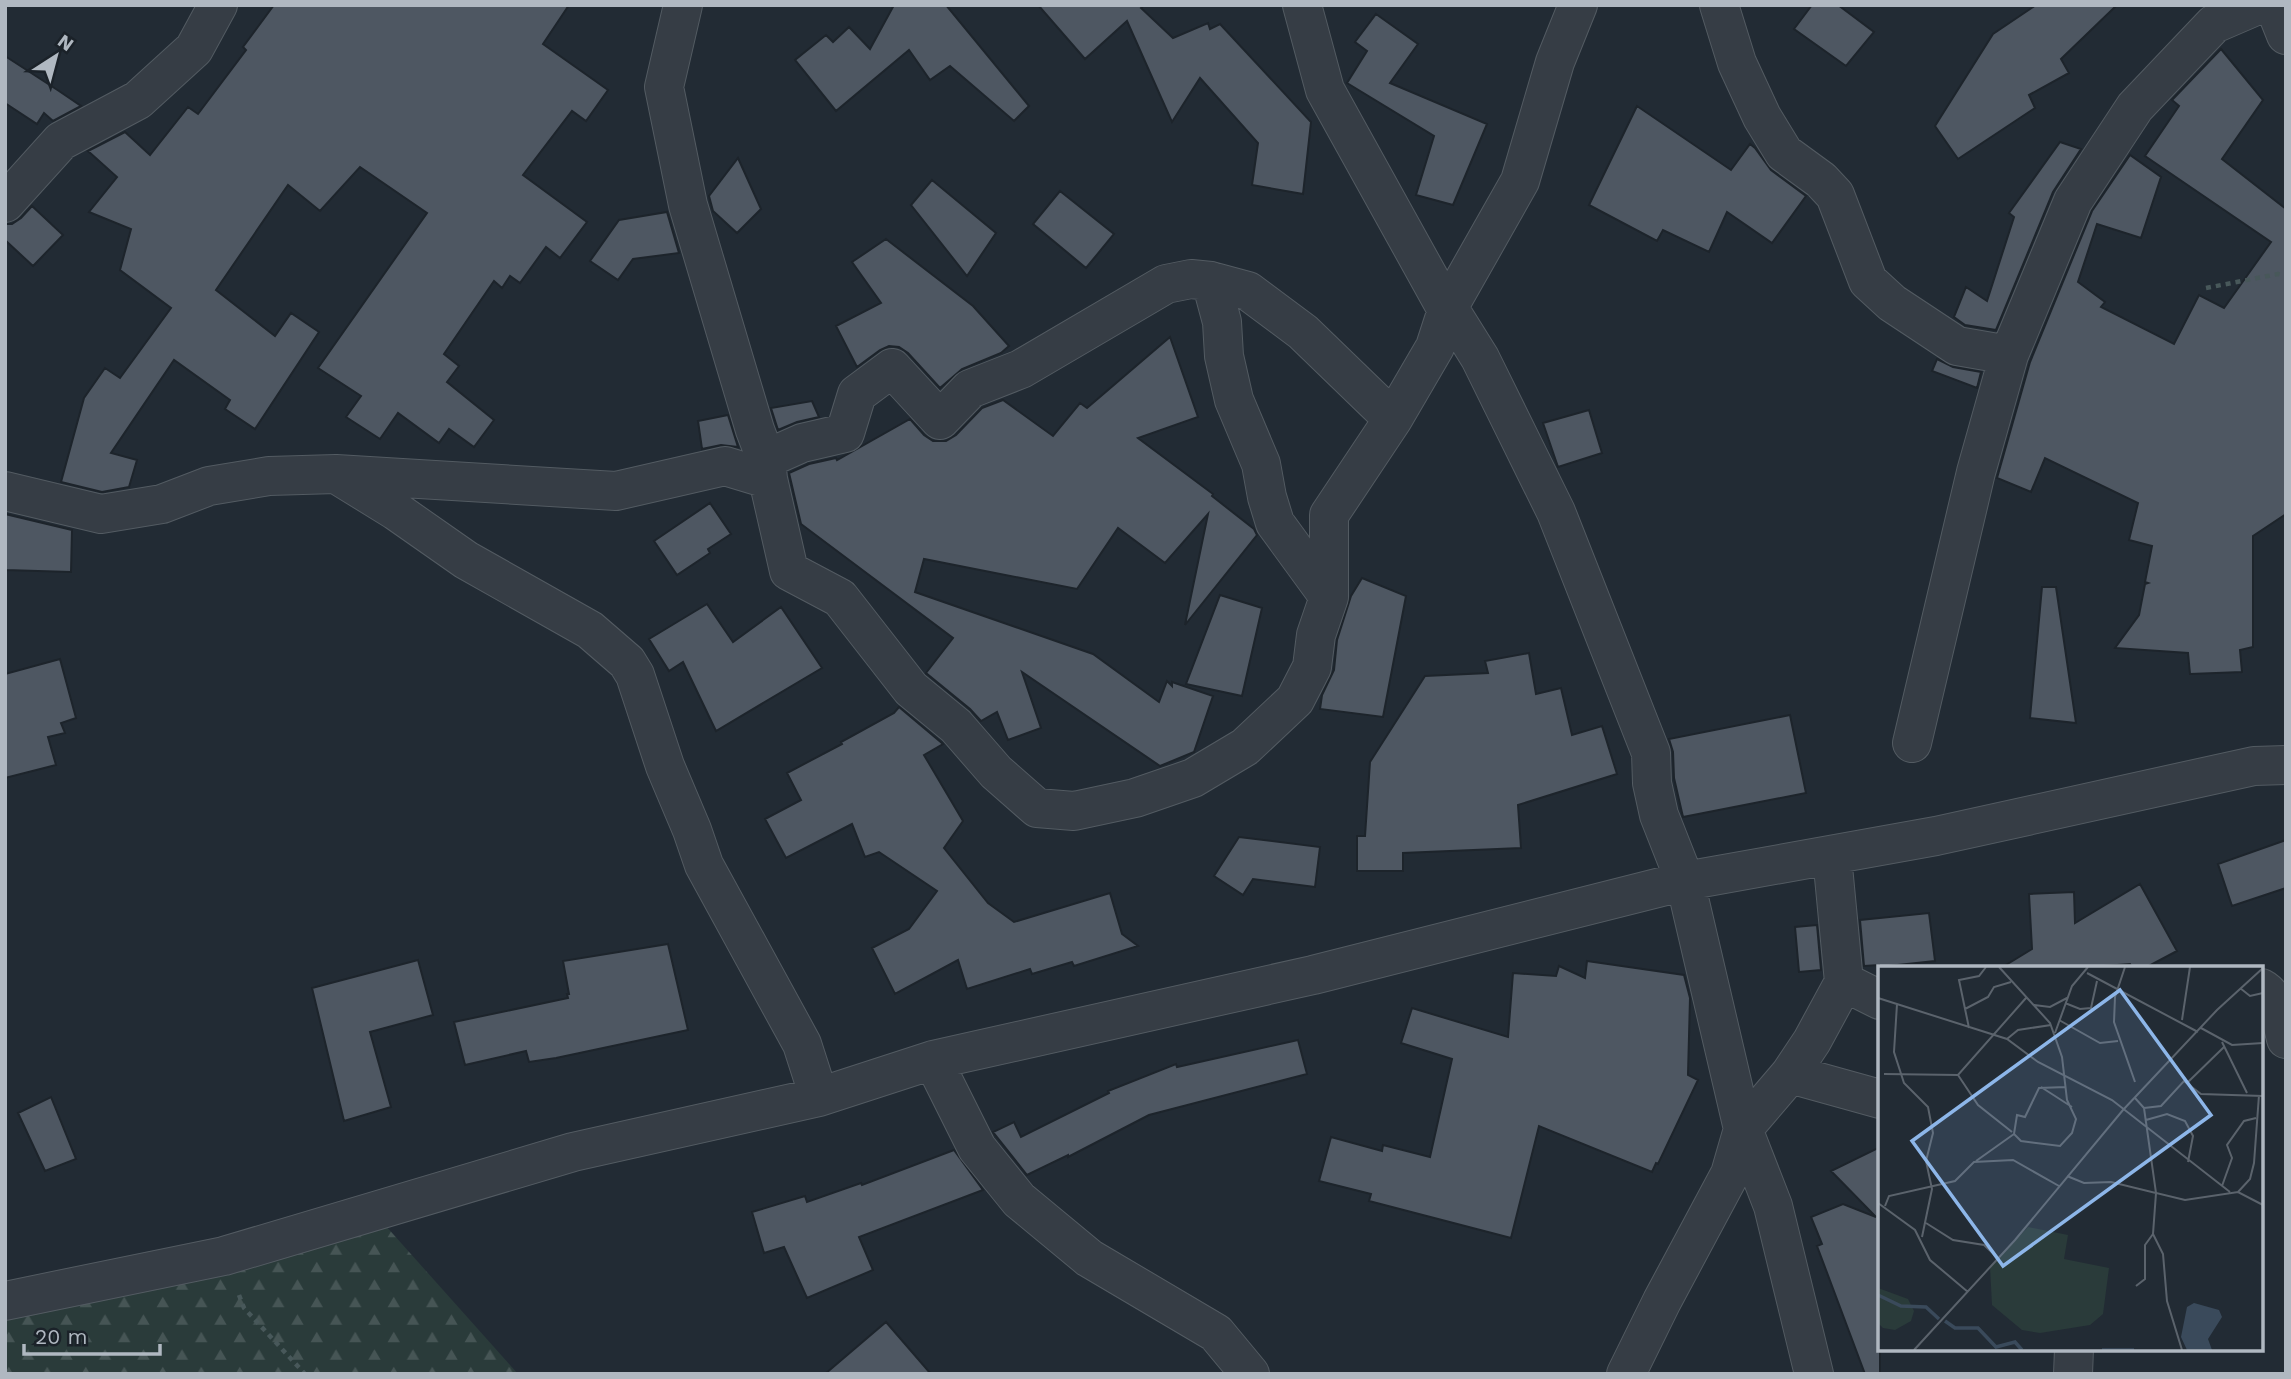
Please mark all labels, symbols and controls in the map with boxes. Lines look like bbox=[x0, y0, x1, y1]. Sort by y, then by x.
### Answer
north arrow bbox=[21, 21, 91, 91]
text: N bbox=[53, 29, 78, 56]
inset map bbox=[1878, 966, 2263, 1351]
scale bar bbox=[24, 1312, 161, 1356]
text: 20 m bbox=[35, 1324, 87, 1349]

